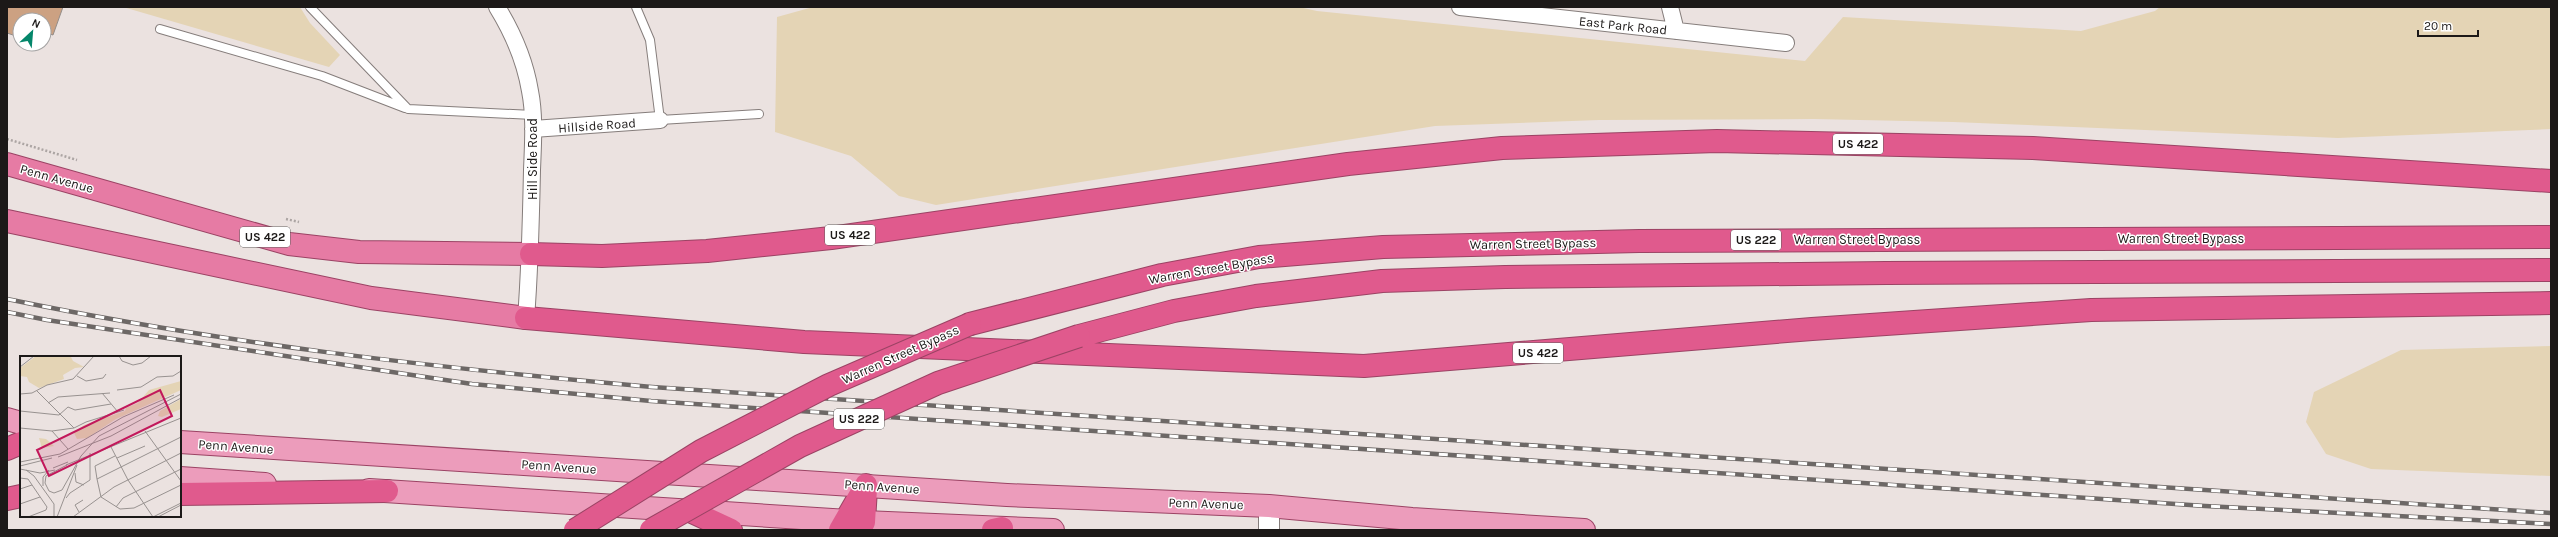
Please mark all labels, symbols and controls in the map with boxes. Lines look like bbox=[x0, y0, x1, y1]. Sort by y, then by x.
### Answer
north arrow bbox=[12, 12, 52, 52]
scale bar bbox=[2418, 12, 2478, 38]
street label: East Park Road bbox=[1578, 13, 1668, 38]
text: N bbox=[30, 16, 43, 31]
text: 20 m bbox=[2424, 19, 2452, 33]
street label: Hillside Road bbox=[558, 115, 636, 136]
street label: Hill Side Road bbox=[525, 118, 540, 200]
road number: US 422 bbox=[1833, 134, 1883, 154]
street label: Penn Avenue bbox=[19, 161, 95, 196]
road number: US 422 bbox=[825, 225, 875, 245]
road number: US 422 bbox=[240, 227, 290, 247]
road number: US 222 bbox=[1731, 230, 1781, 250]
street label: Warren Street Bypass bbox=[2118, 231, 2245, 246]
street label: Warren Street Bypass bbox=[1794, 232, 1921, 247]
street label: Warren Street Bypass bbox=[1470, 235, 1597, 252]
street label: Warren Street Bypass bbox=[1147, 250, 1275, 287]
street label: Warren Street Bypass bbox=[839, 322, 961, 387]
road number: US 422 bbox=[1513, 343, 1563, 363]
inset map bbox=[20, 356, 181, 517]
road number: US 222 bbox=[834, 409, 884, 429]
street label: Penn Avenue bbox=[198, 436, 274, 457]
street label: Penn Avenue bbox=[521, 456, 597, 477]
street label: Penn Avenue bbox=[844, 476, 920, 497]
street label: Penn Avenue bbox=[1168, 495, 1244, 512]

